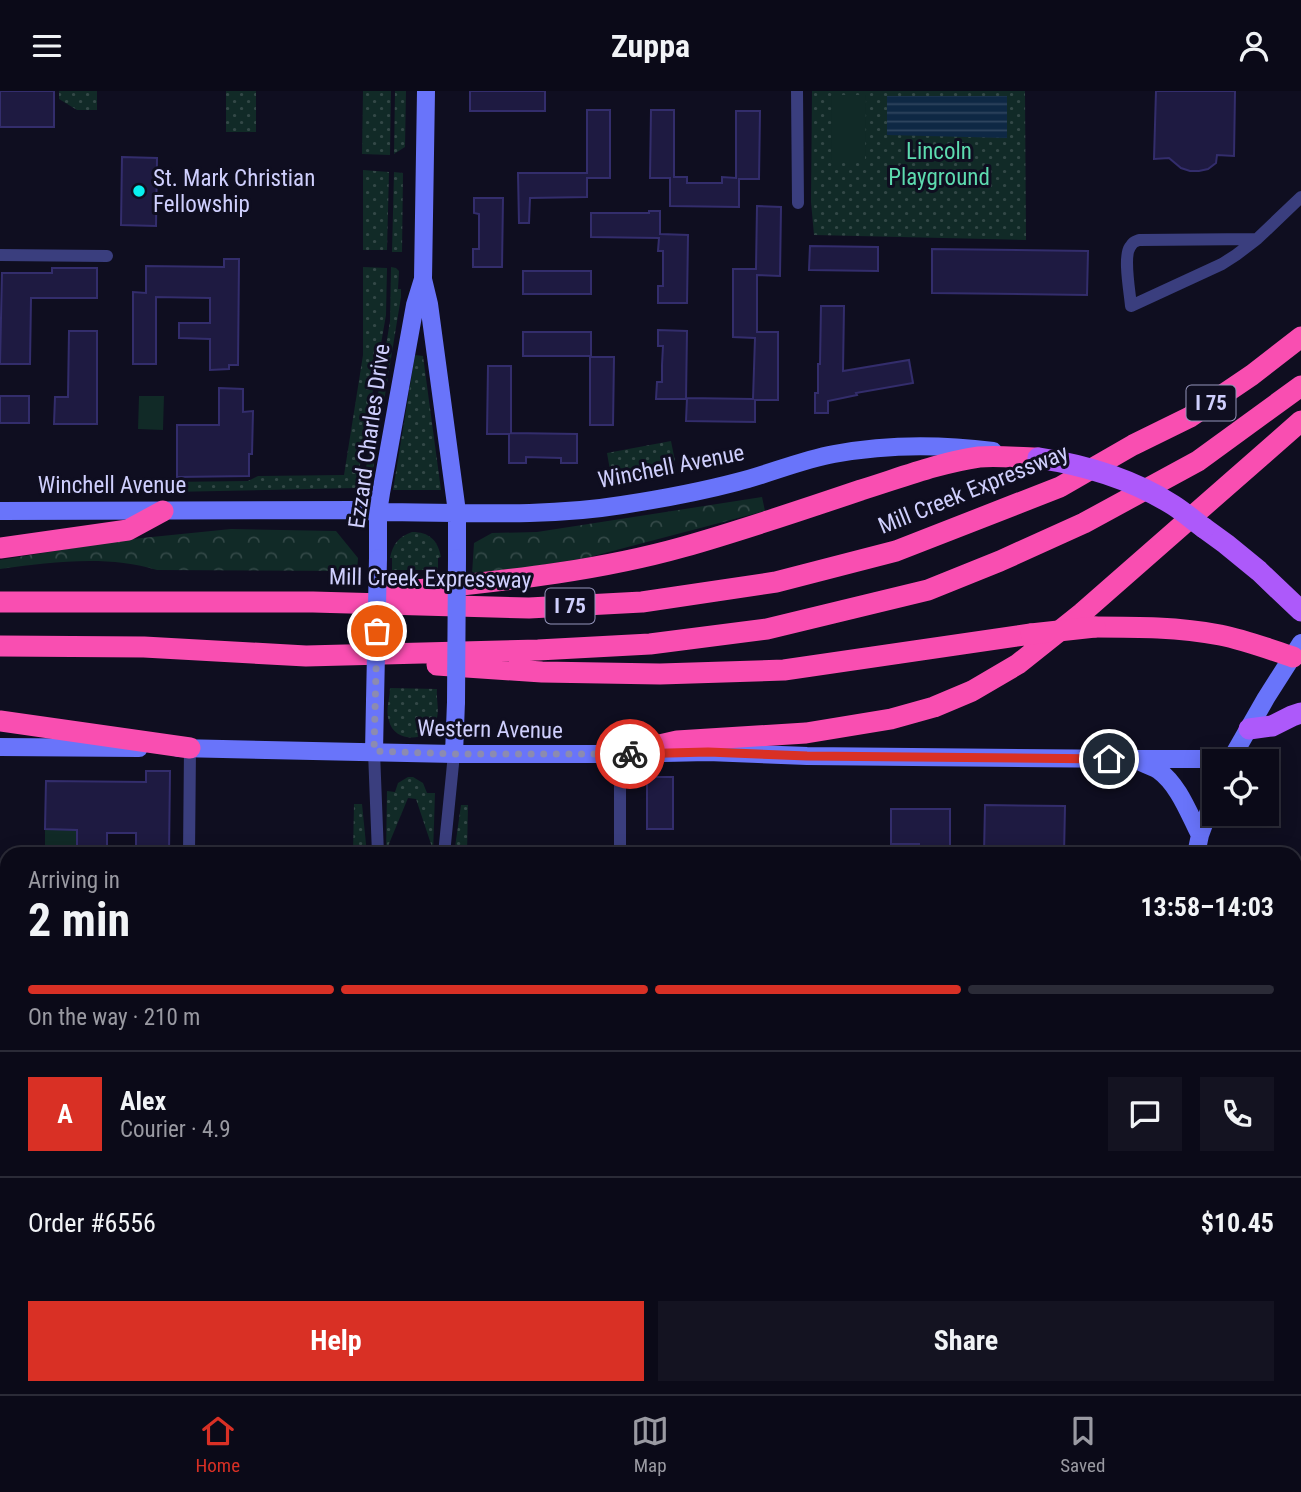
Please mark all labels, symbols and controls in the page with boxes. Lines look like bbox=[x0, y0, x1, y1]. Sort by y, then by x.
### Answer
icon: menu bbox=[28, 27, 66, 65]
text: Zuppa bbox=[611, 27, 690, 65]
icon: person bbox=[1235, 27, 1273, 65]
park label: Lincoln Playground bbox=[888, 138, 990, 191]
place label: St. Mark Christian Fellowship bbox=[153, 165, 315, 218]
marker: St. Mark Christian Fellowship bbox=[131, 183, 147, 199]
street label: Ezzard Charles Drive bbox=[343, 342, 396, 530]
road number: I 75 bbox=[1186, 385, 1236, 421]
street label: Winchell Avenue bbox=[596, 439, 747, 494]
street label: Mill Creek Expressway bbox=[874, 439, 1072, 540]
street label: Winchell Avenue bbox=[38, 472, 186, 499]
street label: Mill Creek Expressway bbox=[329, 563, 532, 594]
road number: I 75 bbox=[546, 589, 594, 623]
pin bbox=[347, 601, 407, 661]
icon: bag bbox=[358, 612, 396, 650]
street label: Western Avenue bbox=[417, 715, 563, 744]
courier bbox=[595, 719, 665, 789]
pin bbox=[1079, 729, 1139, 789]
icon: bike bbox=[611, 735, 649, 773]
icon: home bbox=[1090, 740, 1128, 778]
map controls bbox=[1202, 749, 1279, 826]
button: locate bbox=[1202, 749, 1279, 826]
text: Arriving in bbox=[28, 867, 120, 894]
text: 13:58–14:03 bbox=[1140, 892, 1274, 922]
text: 2 min bbox=[28, 893, 130, 947]
text: On the way · 210 m bbox=[28, 1004, 200, 1031]
button: chat bbox=[1108, 1077, 1182, 1151]
button: phone bbox=[1200, 1077, 1274, 1151]
text: Alex bbox=[120, 1086, 166, 1116]
text: A bbox=[57, 1099, 73, 1129]
text: Courier · 4.9 bbox=[120, 1116, 231, 1143]
text: Order #6556 bbox=[28, 1208, 156, 1238]
text: $10.45 bbox=[1201, 1208, 1274, 1238]
button: Help bbox=[28, 1301, 644, 1381]
button: Share bbox=[658, 1301, 1274, 1381]
tab: Home bbox=[196, 1412, 240, 1477]
tab: Map bbox=[631, 1412, 669, 1477]
tab: Saved bbox=[1060, 1412, 1105, 1477]

